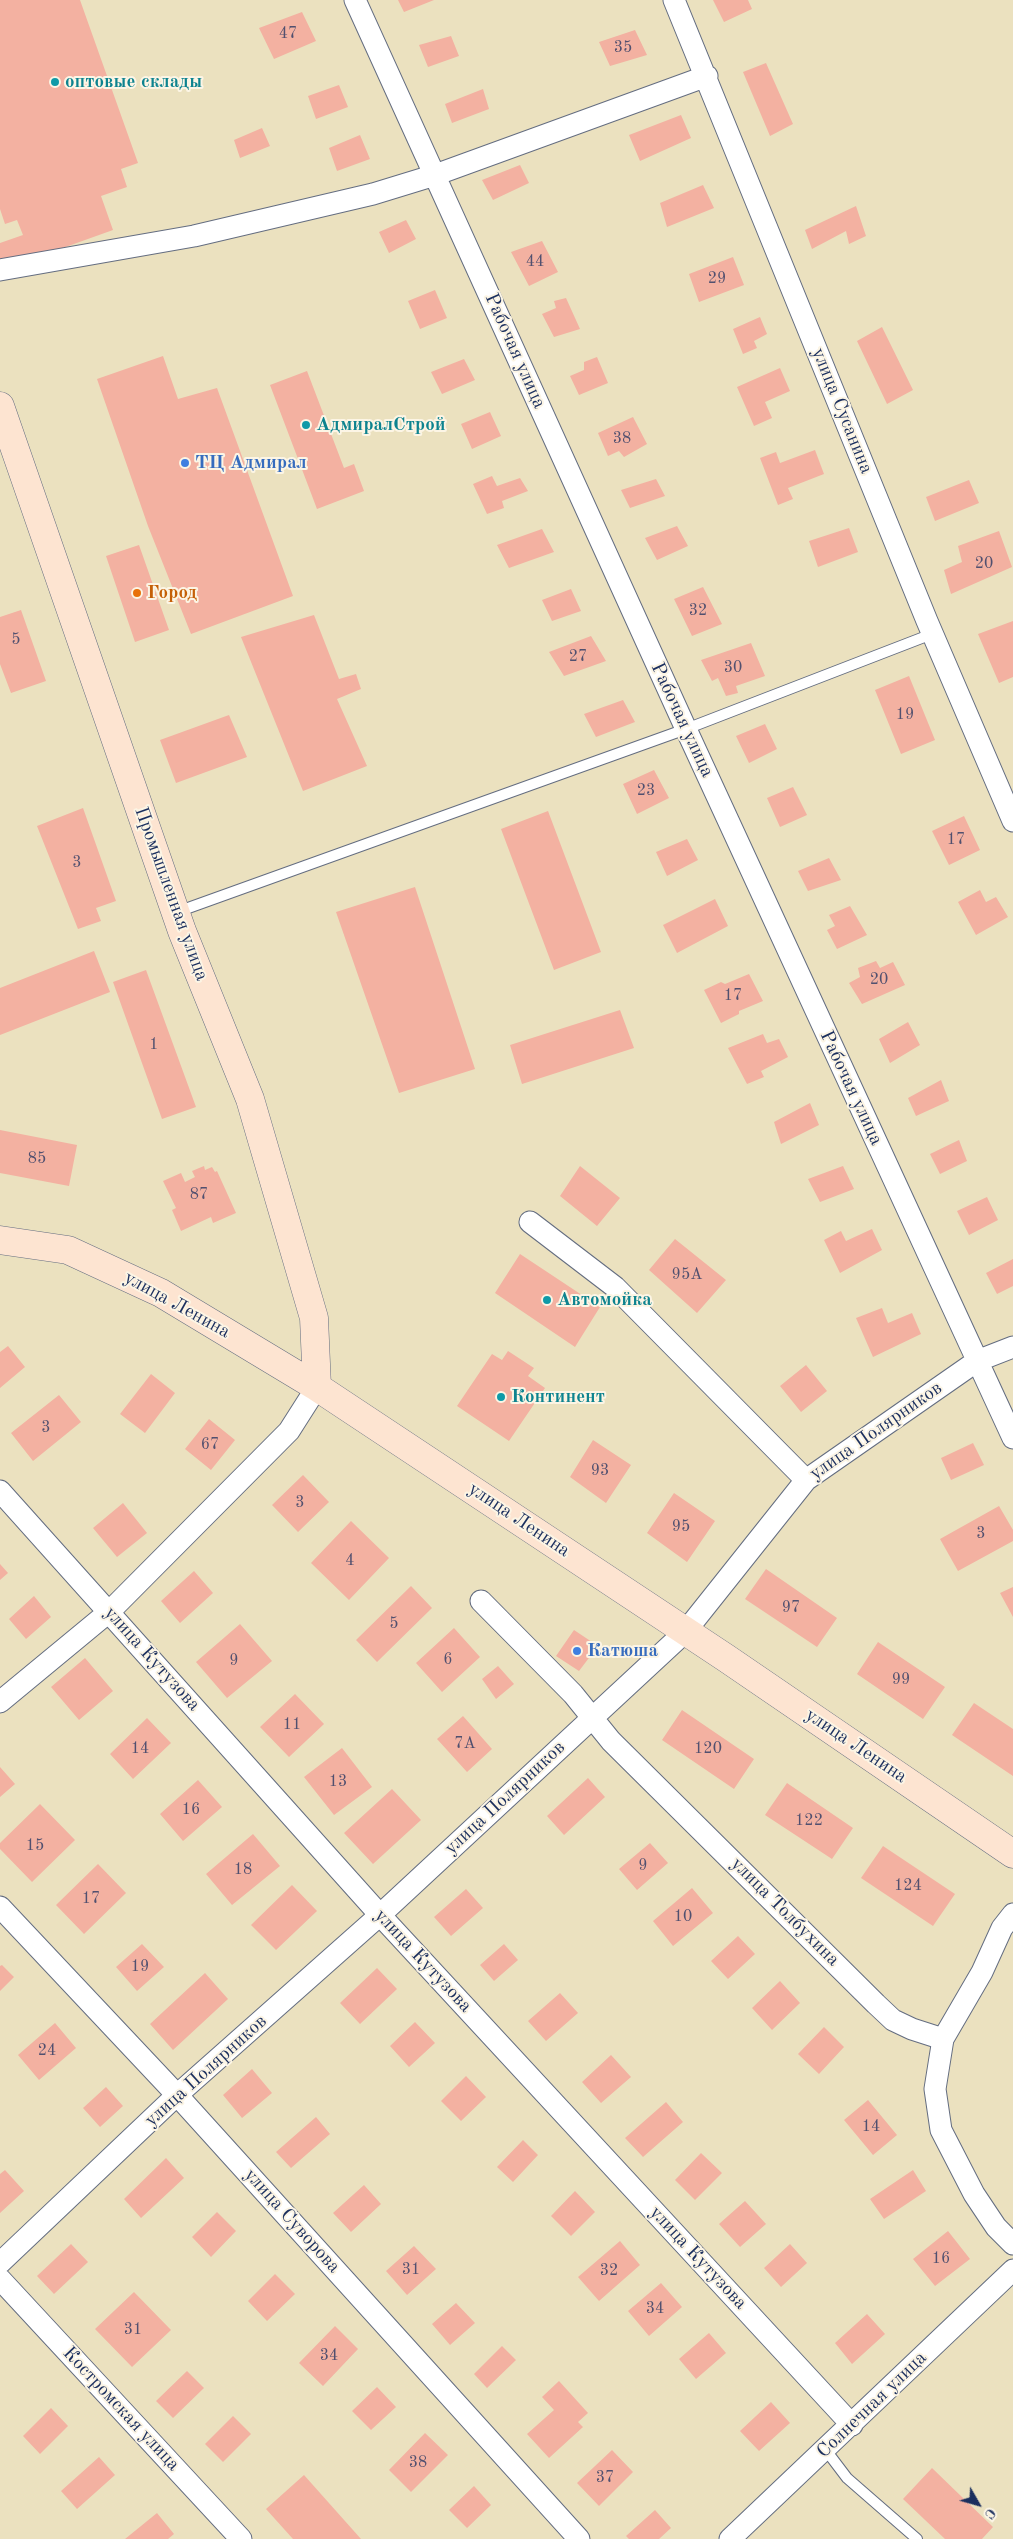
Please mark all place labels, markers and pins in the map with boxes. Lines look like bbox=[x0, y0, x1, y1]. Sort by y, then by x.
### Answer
place label: оптовые склады bbox=[65, 71, 202, 93]
marker: оптовые склады bbox=[49, 76, 61, 88]
place label: АдмиралСтрой bbox=[316, 414, 446, 436]
marker: АдмиралСтрой bbox=[300, 419, 312, 431]
place label: ТЦ Адмирал bbox=[195, 452, 307, 474]
marker: ТЦ Адмирал bbox=[179, 457, 191, 469]
place label: Город bbox=[147, 582, 197, 604]
marker: Город bbox=[131, 587, 143, 599]
place label: Автомойка bbox=[557, 1289, 652, 1311]
marker: Автомойка bbox=[541, 1294, 553, 1306]
place label: Континент bbox=[511, 1386, 605, 1408]
marker: Континент bbox=[495, 1391, 507, 1403]
place label: Катюша bbox=[587, 1640, 658, 1662]
marker: Катюша bbox=[571, 1645, 583, 1657]

